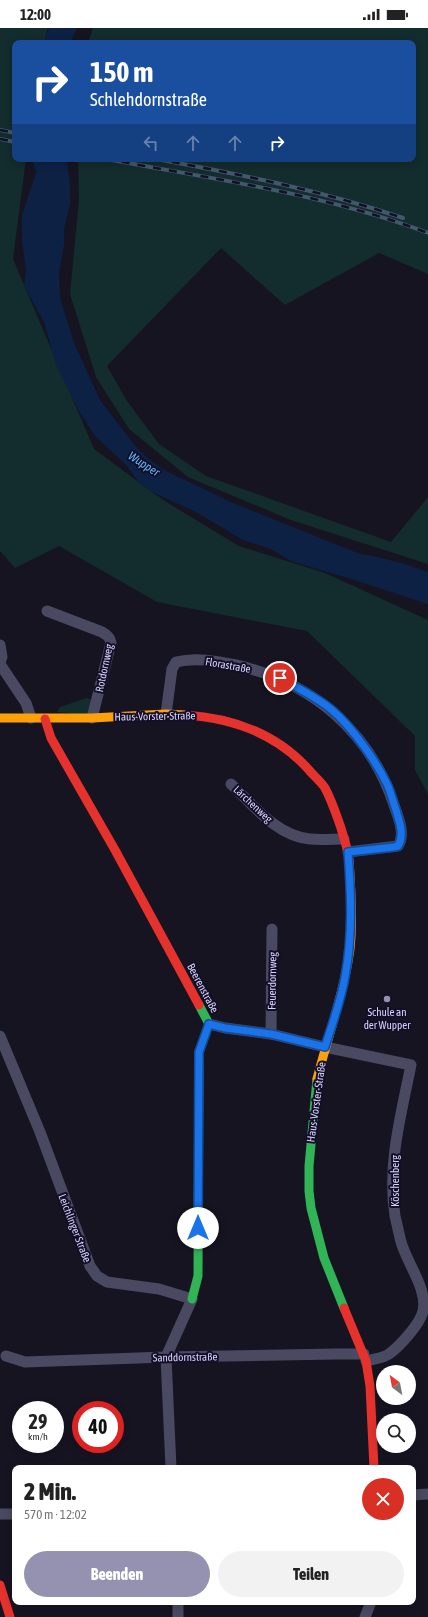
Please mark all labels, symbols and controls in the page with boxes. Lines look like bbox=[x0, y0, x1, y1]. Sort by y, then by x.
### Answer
text: 12:00 bbox=[20, 6, 51, 23]
icon: right bbox=[24, 56, 76, 108]
text: 150 m bbox=[90, 56, 153, 88]
text: Schlehdornstraße bbox=[90, 89, 207, 110]
icon: left bbox=[140, 132, 162, 154]
icon: ahead bbox=[182, 132, 204, 154]
icon: ahead bbox=[224, 132, 246, 154]
icon: right bbox=[266, 132, 288, 154]
water label: Wupper bbox=[126, 449, 163, 480]
street label: Rotdornweg bbox=[93, 643, 115, 693]
street label: Florastraße bbox=[204, 655, 252, 675]
pin bbox=[263, 661, 297, 695]
icon: arrive bbox=[269, 667, 291, 689]
street label: Haus-Vorster-Straße bbox=[114, 709, 196, 723]
street label: Lärchenweg bbox=[231, 783, 275, 825]
street label: Feuerdornweg bbox=[265, 952, 279, 1010]
street label: Beerenstraße bbox=[185, 961, 221, 1015]
marker: Schule an der Wupper bbox=[382, 994, 392, 1004]
place label: Schule an der Wupper bbox=[364, 1006, 411, 1031]
street label: Haus-Vorster-Straße bbox=[304, 1061, 328, 1143]
street label: Köschenberg bbox=[389, 1155, 401, 1207]
street label: Leichlinger Straße bbox=[56, 1192, 94, 1264]
position arrow bbox=[177, 1207, 219, 1249]
street label: Sanddornstraße bbox=[153, 1350, 217, 1364]
north arrow bbox=[376, 1365, 416, 1405]
map controls bbox=[376, 1365, 416, 1453]
speed limit sign: 40 bbox=[72, 1401, 124, 1453]
text: 29 bbox=[29, 1410, 47, 1433]
button: search bbox=[376, 1413, 416, 1453]
text: km/h bbox=[28, 1431, 48, 1442]
text: 2 Min. bbox=[24, 1478, 76, 1505]
button: close bbox=[362, 1478, 404, 1520]
text: 570 m · 12:02 bbox=[24, 1507, 87, 1522]
button: Beenden bbox=[24, 1551, 210, 1597]
button: Teilen bbox=[218, 1551, 404, 1597]

